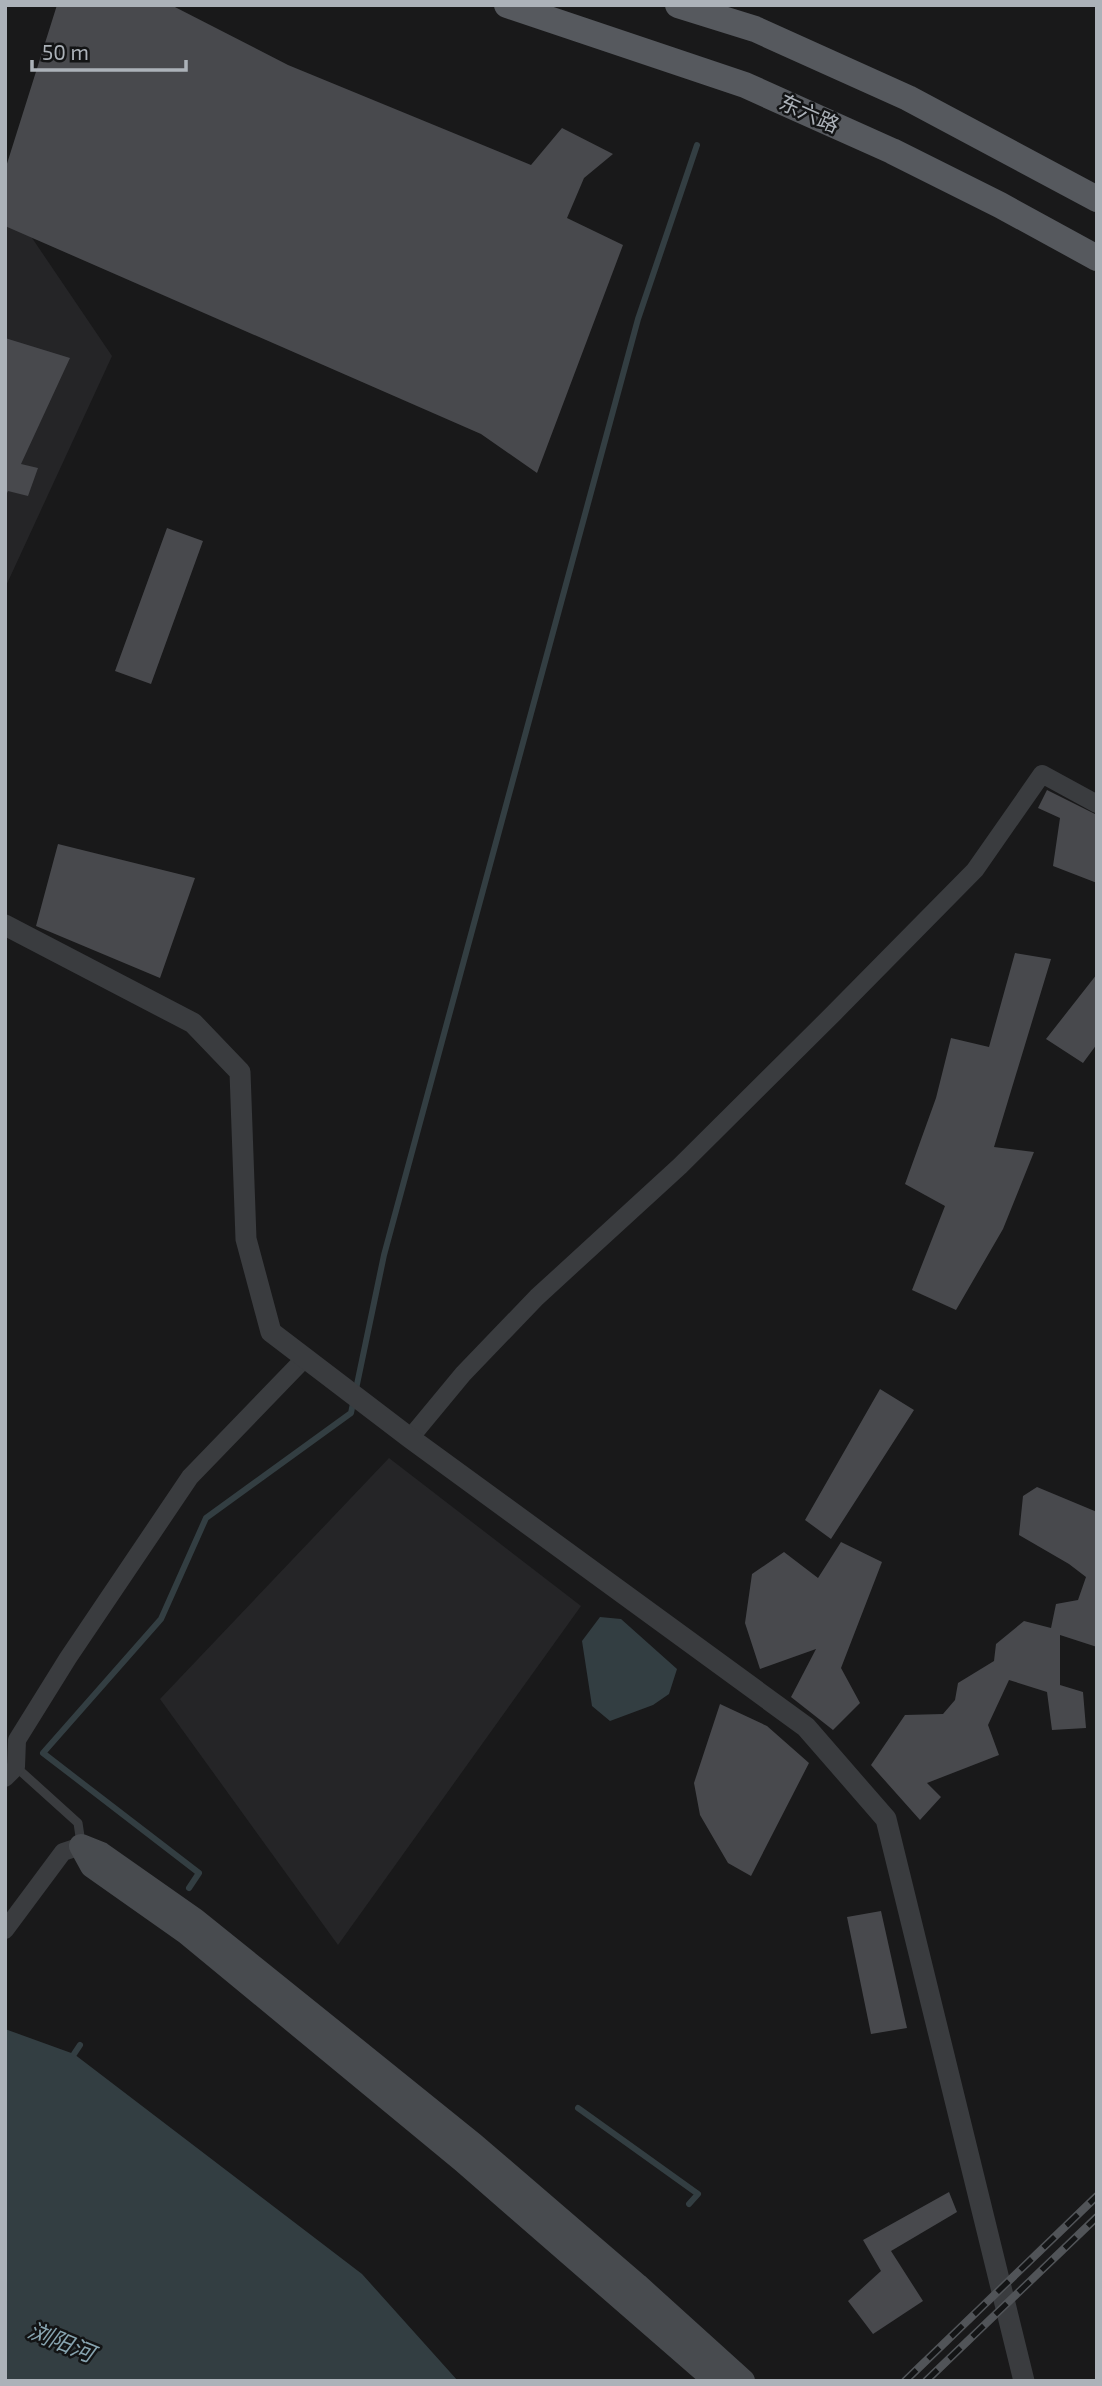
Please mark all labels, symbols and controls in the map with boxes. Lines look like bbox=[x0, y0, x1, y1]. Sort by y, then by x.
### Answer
scale bar bbox=[32, 28, 186, 72]
text: 50 m bbox=[42, 39, 89, 64]
street label: 东六路 bbox=[776, 88, 843, 137]
water label: 浏阳河 bbox=[24, 2315, 102, 2368]

